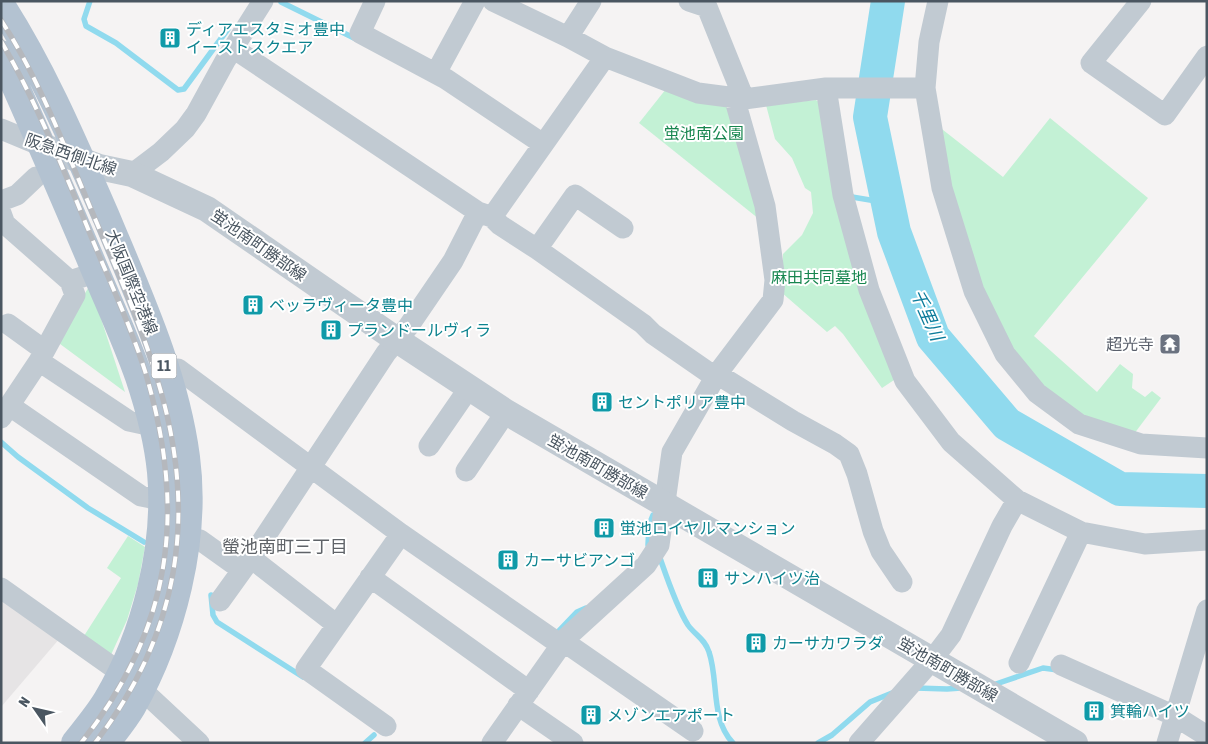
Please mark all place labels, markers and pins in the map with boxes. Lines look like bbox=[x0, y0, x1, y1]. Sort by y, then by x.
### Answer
place label: ディアエスタミオ豊中 イーストスクエア bbox=[186, 20, 345, 56]
building icon: ディアエスタミオ豊中 イーストスクエア bbox=[158, 26, 182, 50]
building icon: ベッラヴィータ豊中 bbox=[241, 293, 265, 317]
place label: ベッラヴィータ豊中 bbox=[269, 296, 413, 314]
building icon: プランドールヴィラ bbox=[319, 318, 343, 342]
place label: プランドールヴィラ bbox=[347, 321, 491, 339]
temple icon: 超光寺 bbox=[1158, 332, 1182, 356]
place label: 超光寺 bbox=[1106, 335, 1154, 353]
building icon: セントポリア豊中 bbox=[590, 390, 614, 414]
place label: セントポリア豊中 bbox=[618, 393, 746, 411]
building icon: 蛍池ロイヤルマンション bbox=[592, 516, 616, 540]
place label: 蛍池ロイヤルマンション bbox=[620, 519, 796, 537]
building icon: カーサビアンゴ bbox=[496, 548, 520, 572]
place label: カーサビアンゴ bbox=[524, 551, 635, 569]
building icon: サンハイツ治 bbox=[696, 566, 720, 590]
place label: サンハイツ治 bbox=[724, 569, 820, 587]
building icon: カーサカワラダ bbox=[744, 631, 768, 655]
place label: カーサカワラダ bbox=[772, 634, 884, 652]
building icon: 箕輪ハイツ bbox=[1082, 699, 1106, 723]
place label: 箕輪ハイツ bbox=[1110, 702, 1190, 720]
building icon: メゾンエアポート bbox=[579, 703, 603, 727]
place label: メゾンエアポート bbox=[607, 706, 735, 724]

